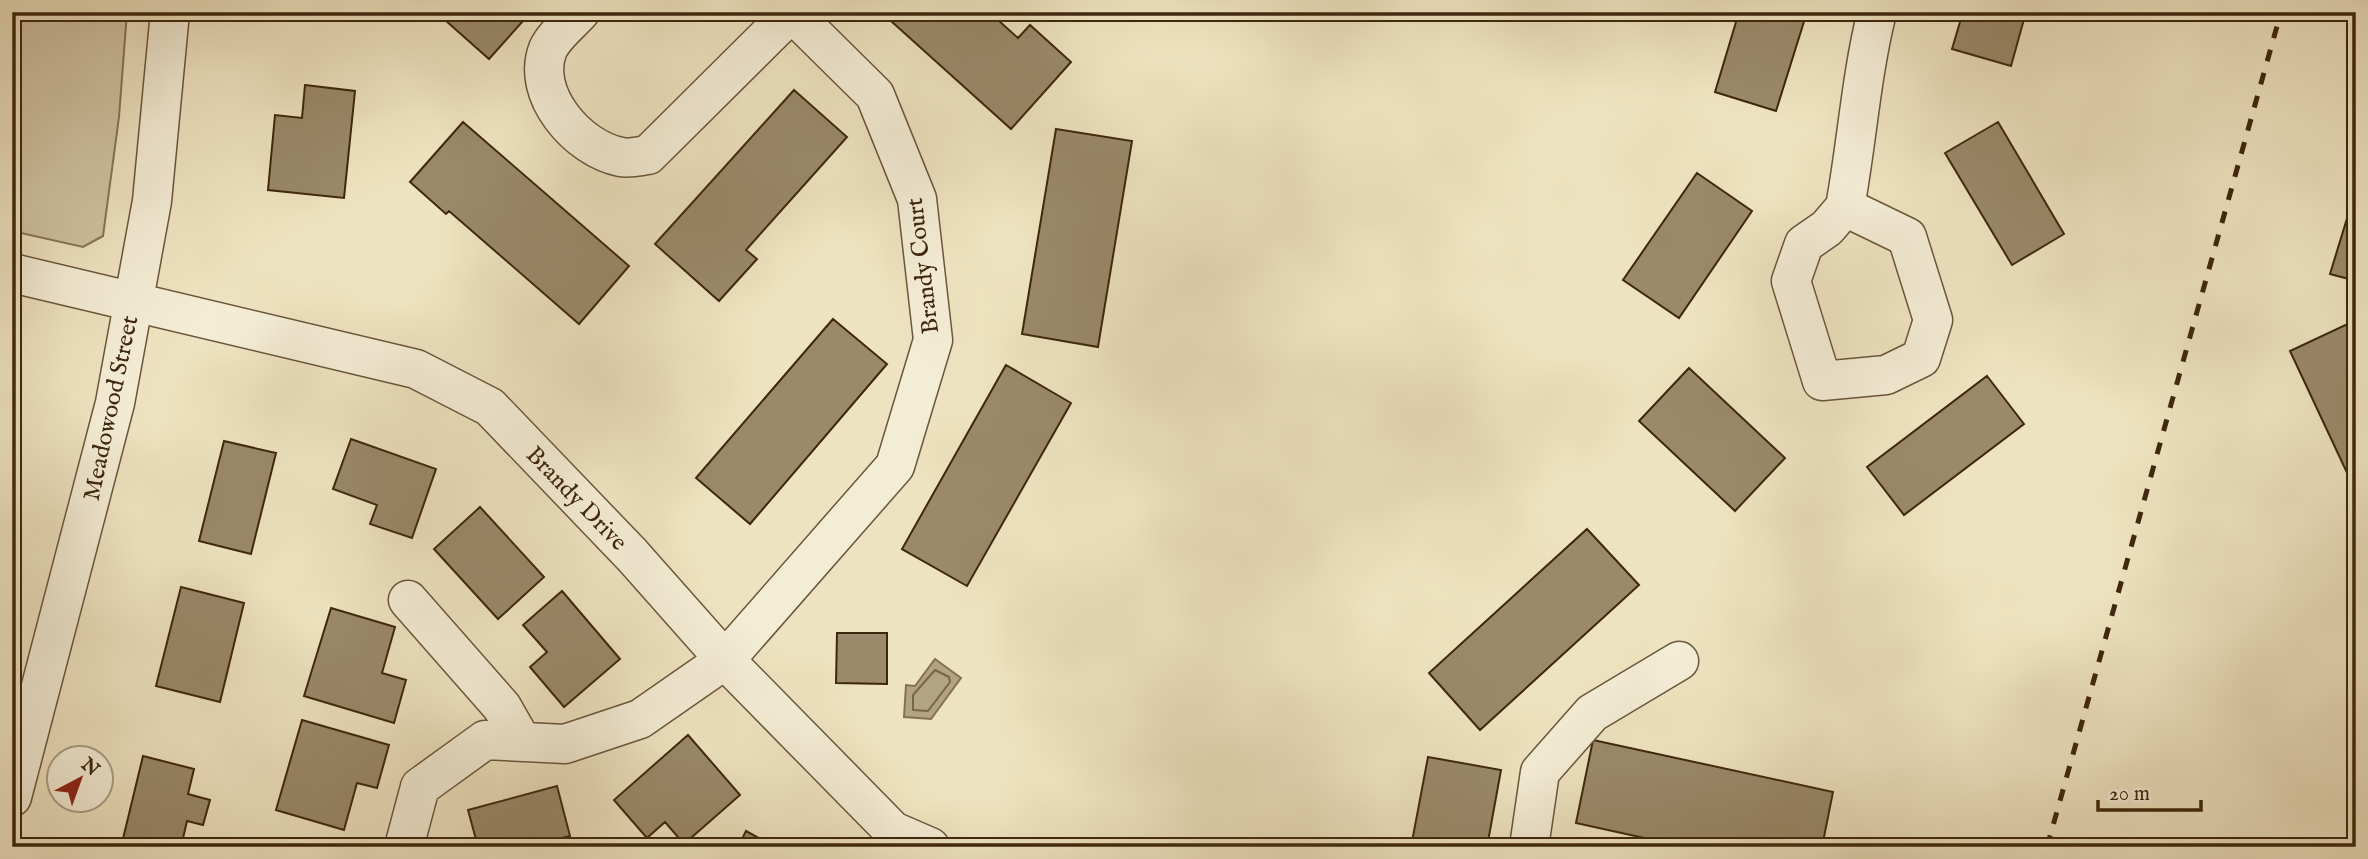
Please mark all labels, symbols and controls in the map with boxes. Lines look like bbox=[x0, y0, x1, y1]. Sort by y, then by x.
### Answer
street label: Brandy Court bbox=[900, 196, 947, 336]
street label: Meadowood Street bbox=[77, 313, 146, 504]
street label: Brandy Drive bbox=[518, 440, 633, 558]
north arrow bbox=[46, 744, 116, 814]
text: N bbox=[75, 753, 104, 782]
scale bar bbox=[2098, 768, 2202, 812]
text: 20 m bbox=[2109, 781, 2150, 808]

